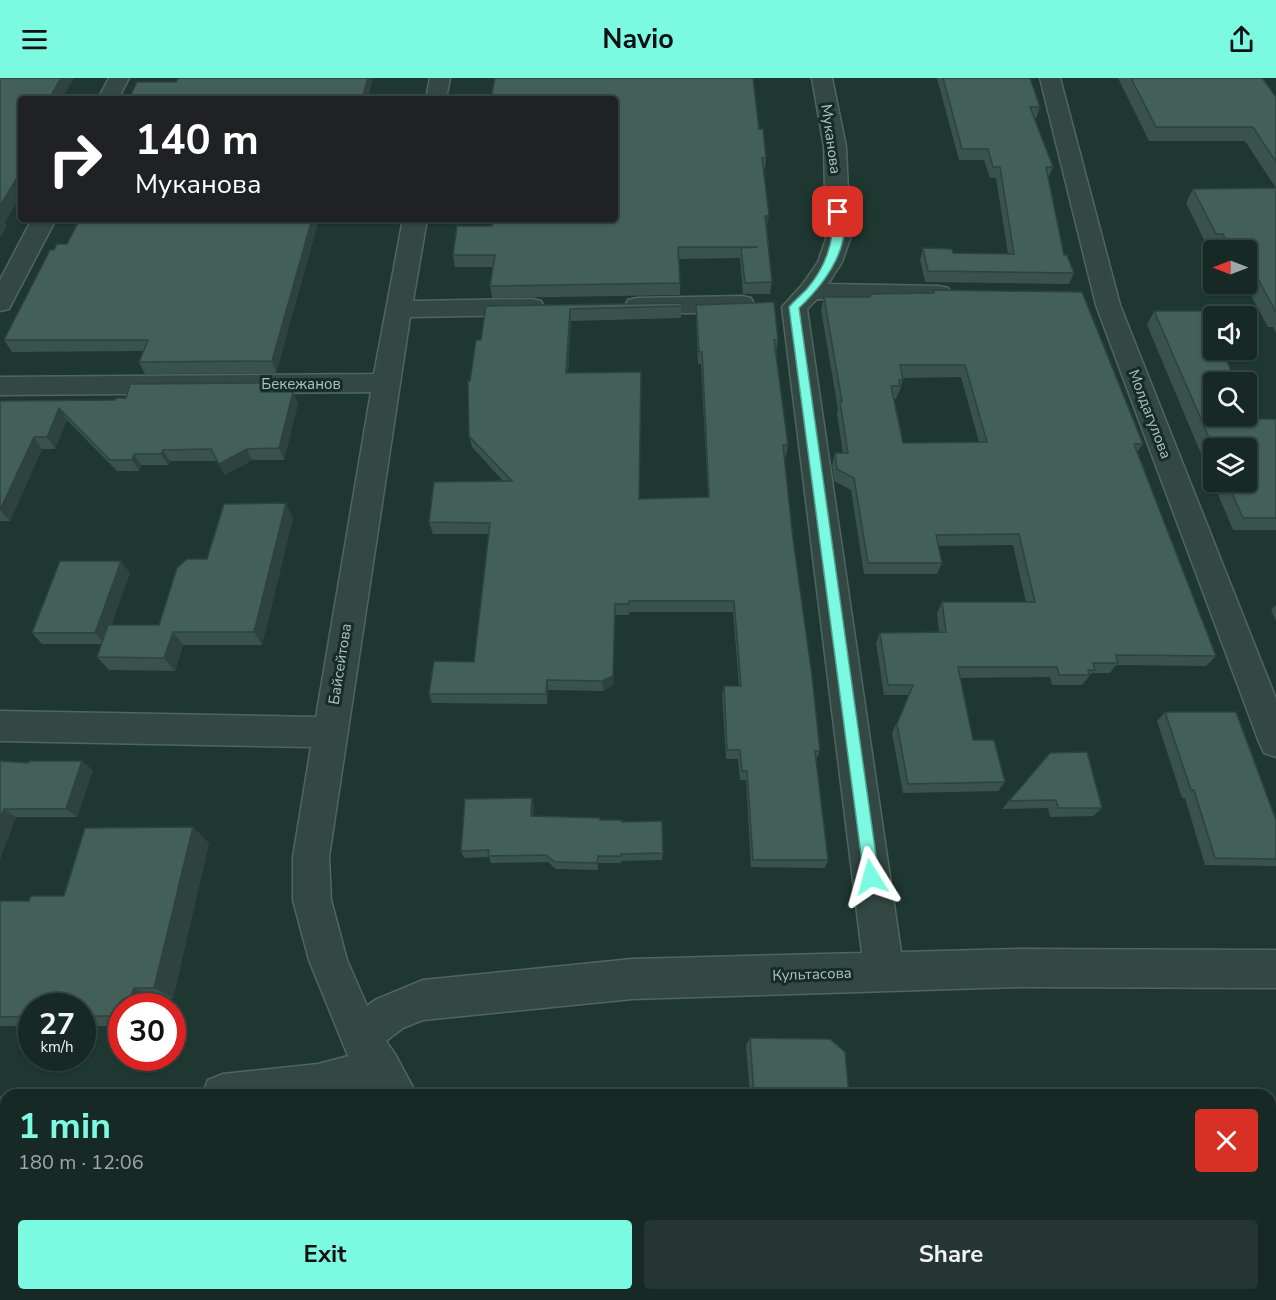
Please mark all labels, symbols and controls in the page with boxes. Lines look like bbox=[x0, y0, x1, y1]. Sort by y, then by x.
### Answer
text: Navio bbox=[602, 21, 674, 58]
icon: menu bbox=[18, 23, 51, 56]
icon: share bbox=[1225, 23, 1258, 56]
street label: Муканова bbox=[816, 103, 846, 175]
text: 140 m bbox=[135, 112, 259, 169]
icon: right bbox=[36, 120, 114, 198]
text: Муканова bbox=[135, 166, 261, 203]
pin bbox=[812, 186, 863, 237]
icon: arrive bbox=[821, 195, 854, 228]
north arrow bbox=[1203, 240, 1257, 294]
map controls bbox=[1203, 240, 1257, 492]
button: sound bbox=[1203, 306, 1257, 360]
street label: Молдагулова bbox=[1124, 367, 1176, 461]
button: search bbox=[1203, 372, 1257, 426]
street label: Бекежанов bbox=[261, 374, 341, 394]
button: layers bbox=[1203, 438, 1257, 492]
street label: Байсейтова bbox=[324, 622, 356, 706]
position arrow bbox=[839, 845, 903, 909]
street label: Культасова bbox=[772, 963, 852, 985]
speed limit sign: 30 bbox=[108, 993, 186, 1071]
text: 27 bbox=[39, 1004, 75, 1045]
text: km/h bbox=[40, 1037, 74, 1057]
text: 1 min bbox=[18, 1102, 111, 1151]
button: close bbox=[1195, 1109, 1258, 1172]
text: 180 m · 12:06 bbox=[18, 1149, 144, 1176]
button: Exit bbox=[18, 1220, 632, 1289]
button: Share bbox=[644, 1220, 1258, 1289]

